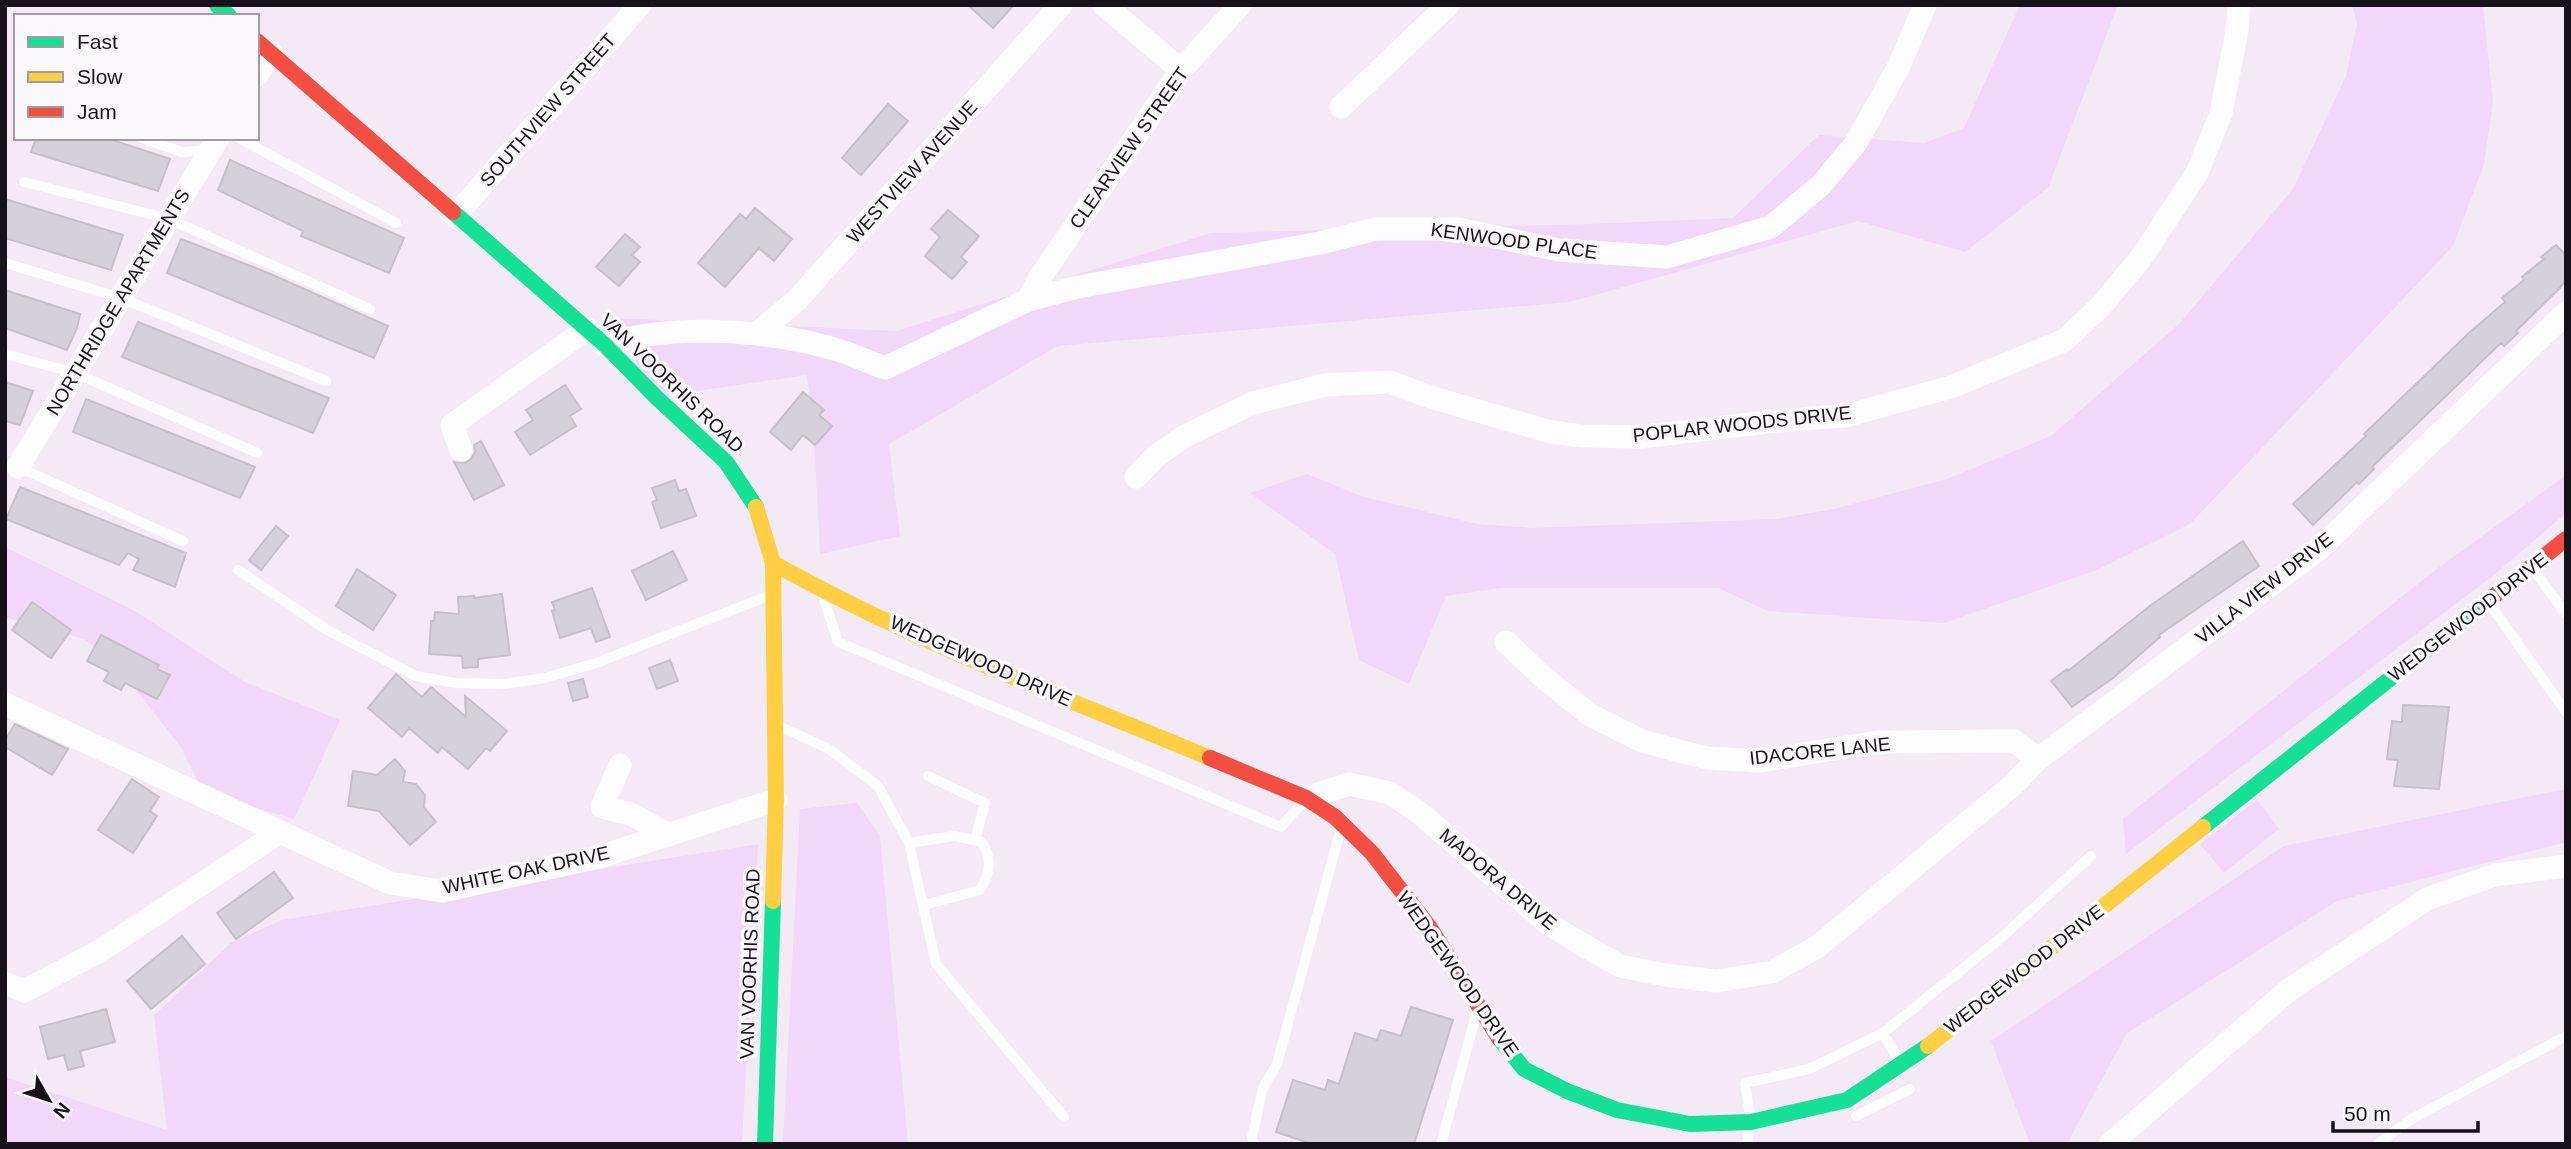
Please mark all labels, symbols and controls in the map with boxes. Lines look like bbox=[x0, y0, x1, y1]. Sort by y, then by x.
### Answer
legend bbox=[14, 14, 259, 140]
street label: SOUTHVIEW STREET bbox=[476, 29, 620, 191]
text: Fast bbox=[77, 30, 118, 53]
street label: CLEARVIEW STREET bbox=[1065, 63, 1193, 233]
text: Slow bbox=[77, 65, 123, 88]
street label: WESTVIEW AVENUE bbox=[843, 96, 981, 248]
text: Jam bbox=[77, 100, 117, 123]
street label: NORTHRIDGE APARTMENTS bbox=[42, 185, 194, 419]
street label: KENWOOD PLACE bbox=[1429, 219, 1599, 263]
street label: VAN VOORHIS ROAD bbox=[596, 309, 748, 457]
street label: POPLAR WOODS DRIVE bbox=[1632, 402, 1852, 446]
street label: VILLA VIEW DRIVE bbox=[2191, 528, 2337, 648]
street label: WEDGEWOOD DRIVE bbox=[2384, 548, 2552, 686]
street label: WEDGEWOOD DRIVE bbox=[887, 611, 1075, 711]
street label: IDACORE LANE bbox=[1749, 733, 1891, 769]
street label: MADORA DRIVE bbox=[1435, 824, 1561, 934]
street label: WHITE OAK DRIVE bbox=[441, 842, 611, 898]
street label: VAN VOORHIS ROAD bbox=[736, 868, 764, 1060]
street label: WEDGEWOOD DRIVE bbox=[1393, 888, 1523, 1060]
street label: WEDGEWOOD DRIVE bbox=[1940, 900, 2108, 1038]
north arrow bbox=[14, 1065, 84, 1135]
scale bar bbox=[2333, 1090, 2478, 1134]
text: N bbox=[49, 1098, 74, 1122]
text: 50 m bbox=[2344, 1102, 2391, 1125]

